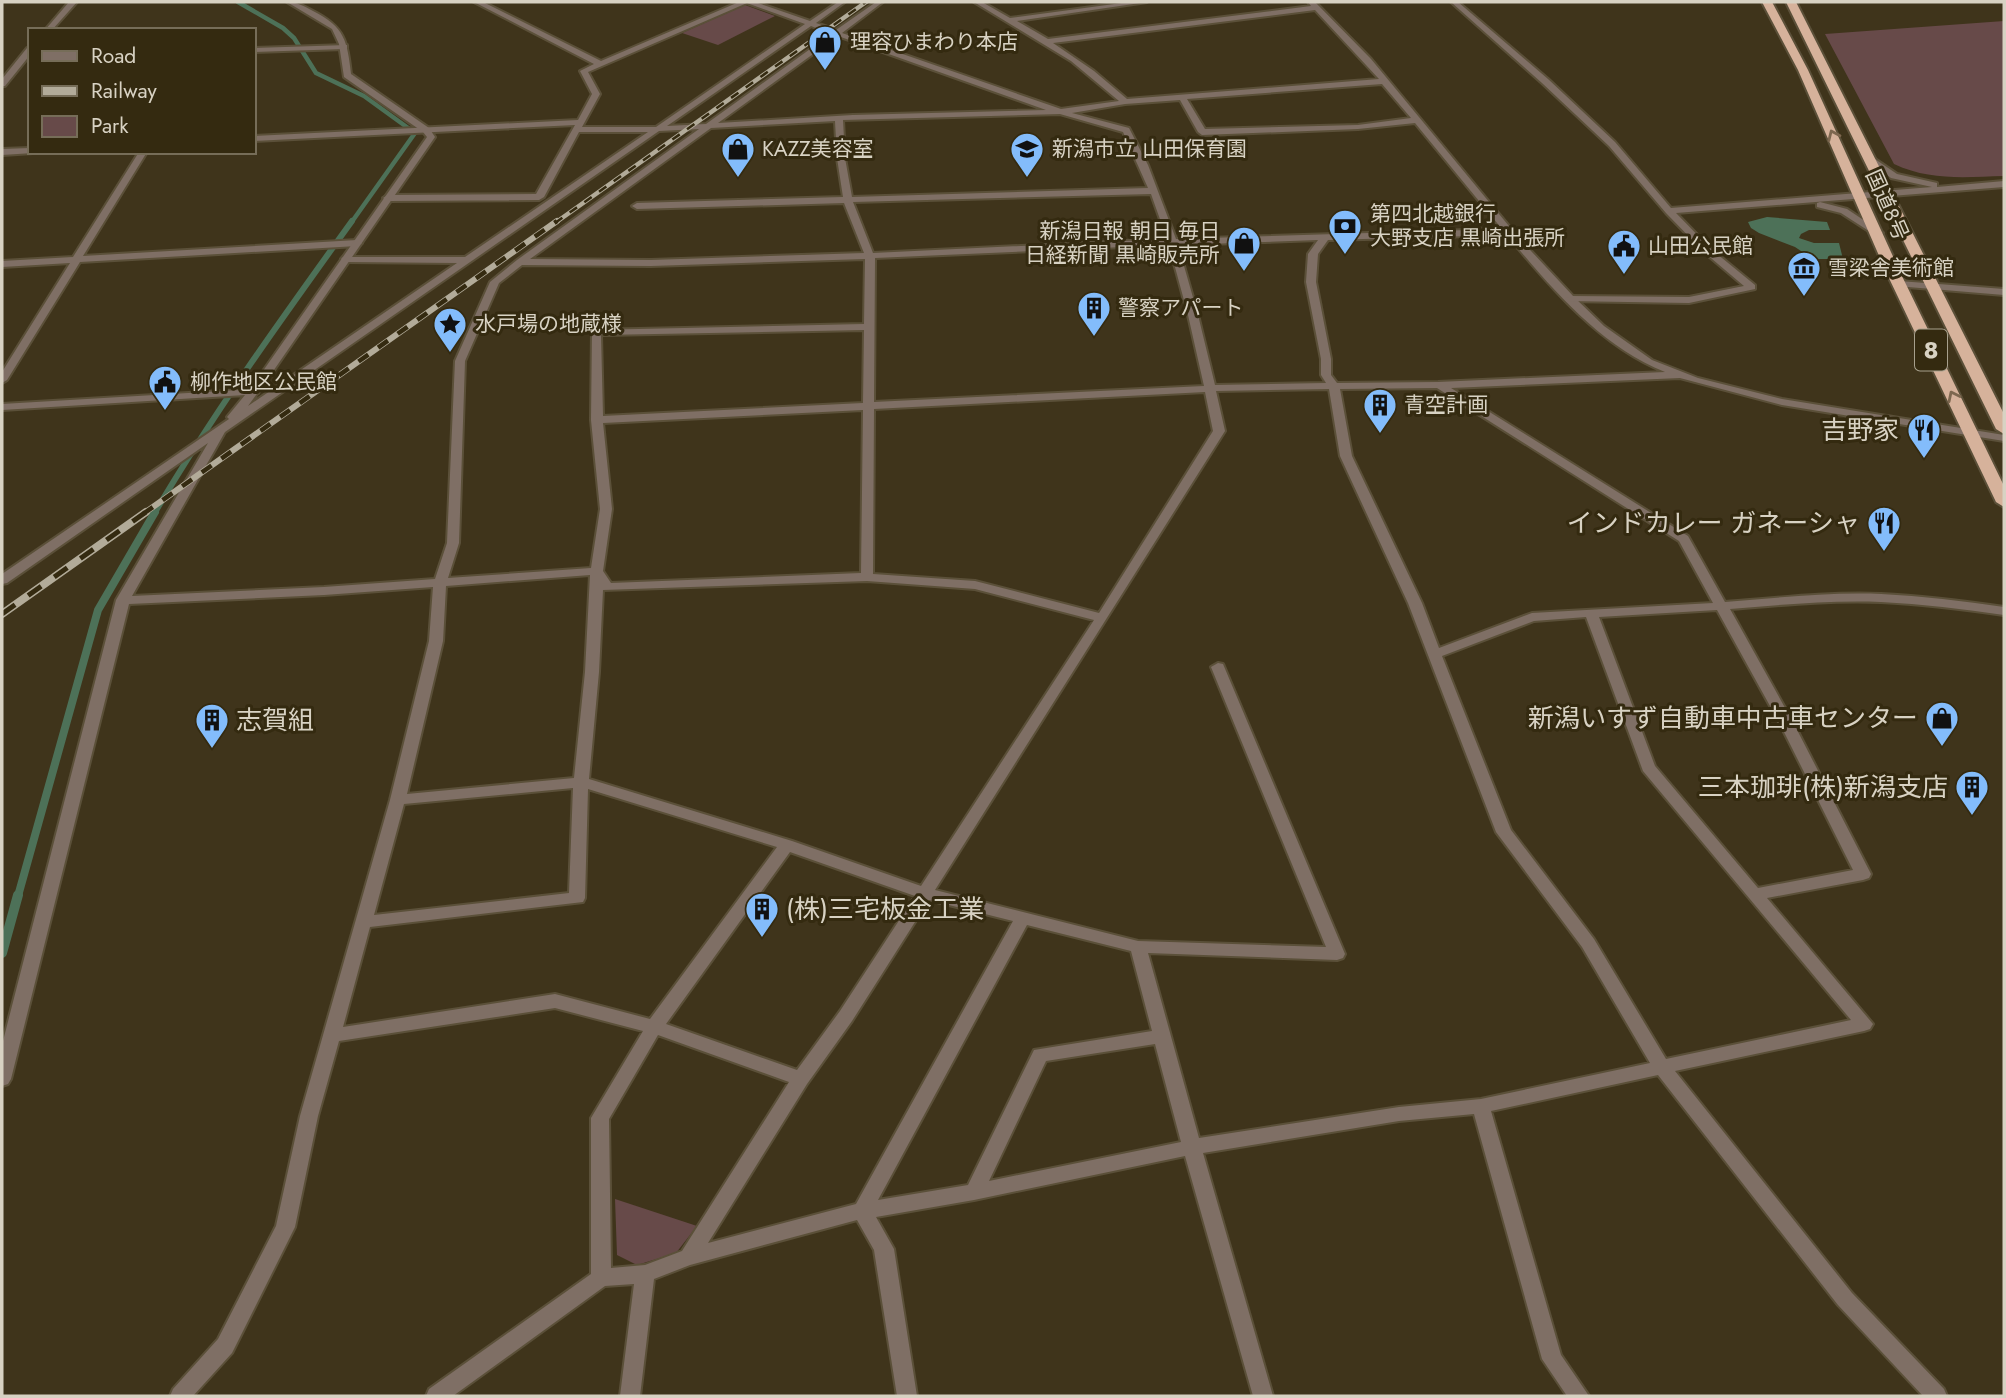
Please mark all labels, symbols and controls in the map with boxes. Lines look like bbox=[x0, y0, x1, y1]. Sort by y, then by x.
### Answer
shop icon: 理容ひまわり本店 bbox=[806, 23, 844, 72]
place label: 理容ひまわり本店 bbox=[850, 27, 1018, 57]
legend bbox=[28, 28, 256, 154]
text: Road bbox=[91, 41, 136, 71]
text: Railway bbox=[91, 76, 157, 106]
text: Park bbox=[91, 111, 129, 141]
shop icon: KAZZ美容室 bbox=[719, 130, 757, 179]
school or university icon: 新潟市立 山田保育園 bbox=[1008, 130, 1046, 179]
one-way arrow bbox=[1827, 130, 1841, 142]
place label: KAZZ美容室 bbox=[762, 134, 874, 164]
place label: 新潟市立 山田保育園 bbox=[1052, 134, 1247, 164]
street label: 国道8号 bbox=[1858, 165, 1916, 245]
place label: 第四北越銀行 大野支店 黒崎出張所 bbox=[1370, 199, 1565, 253]
bank icon: 第四北越銀行 大野支店 黒崎出張所 bbox=[1326, 207, 1364, 256]
place label: 新潟日報 朝日 毎日 日経新聞 黒崎販売所 bbox=[1025, 216, 1220, 270]
shop icon: 新潟日報 朝日 毎日 日経新聞 黒崎販売所 bbox=[1225, 224, 1263, 273]
public building icon: 山田公民館 bbox=[1605, 227, 1643, 276]
place label: 山田公民館 bbox=[1648, 231, 1753, 261]
museum icon: 雪梁舎美術館 bbox=[1785, 249, 1823, 298]
place label: 雪梁舎美術館 bbox=[1828, 253, 1954, 283]
building icon: 警察アパート bbox=[1075, 289, 1113, 338]
place label: 警察アパート bbox=[1118, 293, 1244, 323]
place icon: 水戸場の地蔵様 bbox=[431, 305, 469, 354]
place label: 水戸場の地蔵様 bbox=[475, 309, 622, 339]
road number: 8 bbox=[1915, 330, 1947, 370]
public building icon: 柳作地区公民館 bbox=[146, 363, 184, 412]
place label: 柳作地区公民館 bbox=[190, 367, 337, 397]
building icon: 青空計画 bbox=[1361, 386, 1399, 435]
place label: 青空計画 bbox=[1404, 390, 1488, 420]
one-way arrow bbox=[1948, 391, 1962, 403]
place label: 吉野家 bbox=[1821, 411, 1899, 449]
restaurant icon: 吉野家 bbox=[1905, 411, 1943, 460]
place label: インドカレー ガネーシャ bbox=[1567, 504, 1860, 542]
restaurant icon: インドカレー ガネーシャ bbox=[1865, 504, 1903, 553]
place label: 新潟いすず自動車中古車センター bbox=[1528, 699, 1918, 737]
shop icon: 新潟いすず自動車中古車センター bbox=[1923, 699, 1961, 748]
building icon: 志賀組 bbox=[193, 701, 231, 750]
place label: 志賀組 bbox=[236, 701, 314, 739]
place label: 三本珈琲(株)新潟支店 bbox=[1698, 768, 1948, 806]
building icon: 三本珈琲(株)新潟支店 bbox=[1953, 768, 1991, 817]
building icon: (株)三宅板金工業 bbox=[743, 890, 781, 939]
place label: (株)三宅板金工業 bbox=[786, 890, 984, 928]

